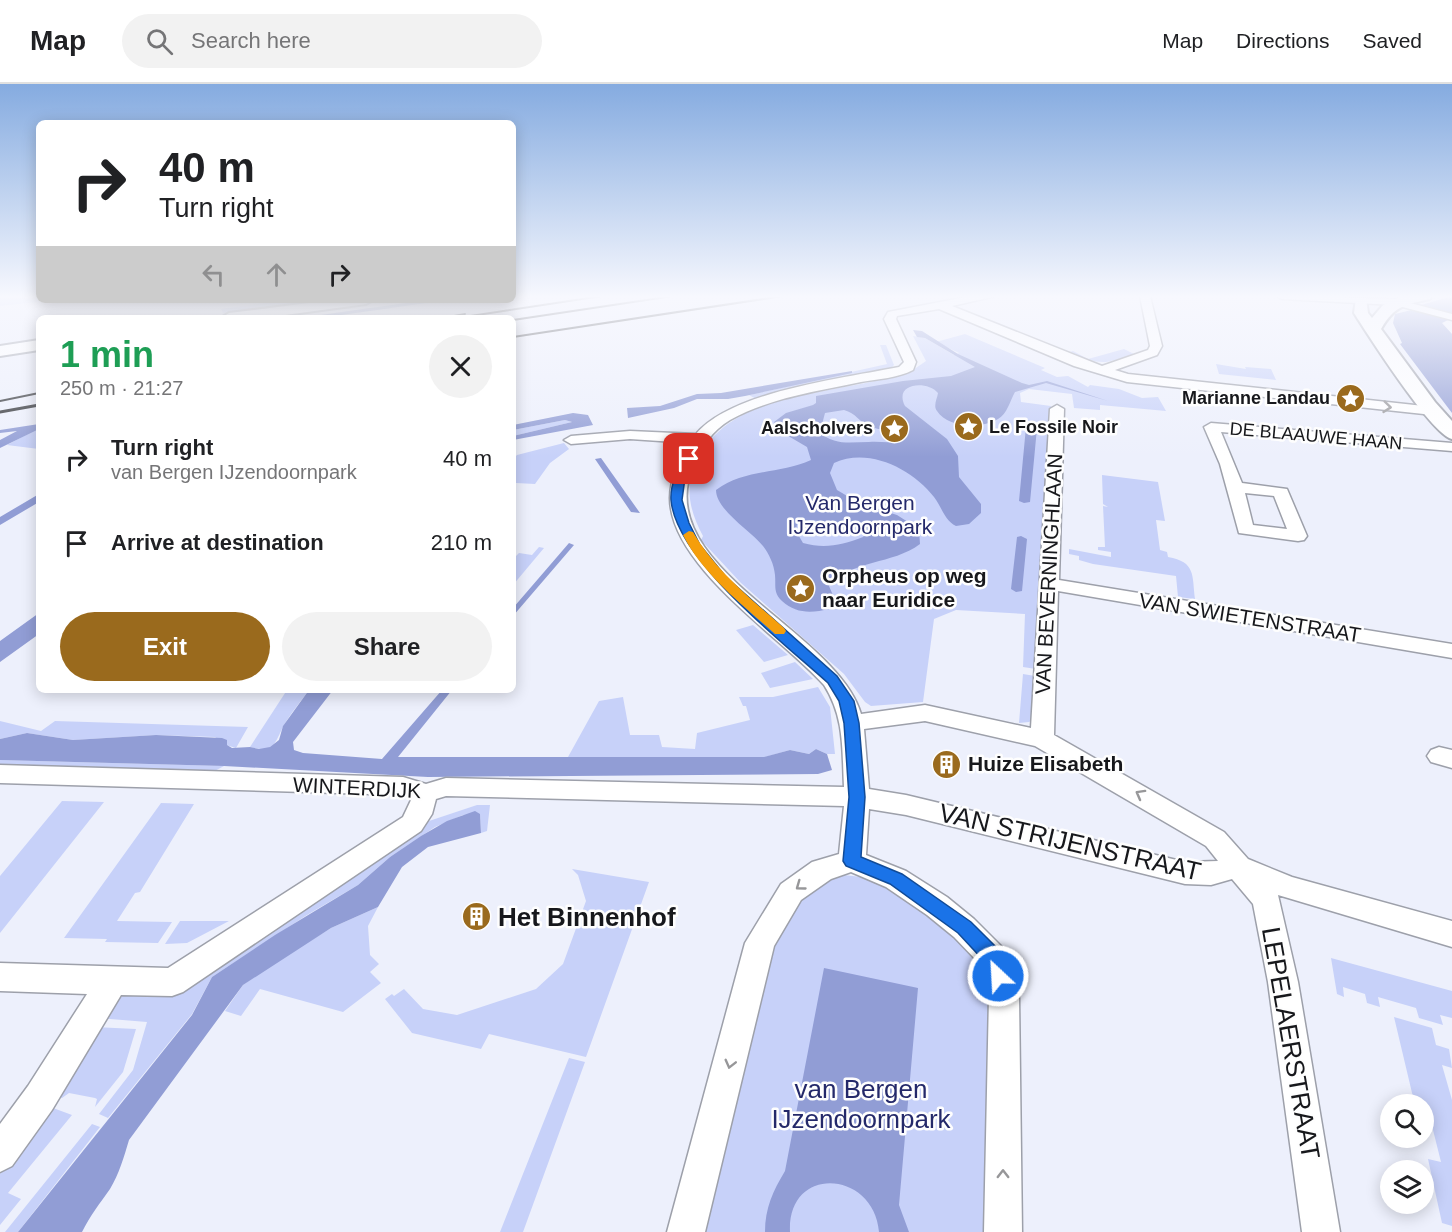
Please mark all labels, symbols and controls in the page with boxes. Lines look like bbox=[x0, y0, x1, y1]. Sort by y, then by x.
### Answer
search box bbox=[122, 14, 542, 68]
text: Map bbox=[30, 25, 86, 56]
icon: search bbox=[143, 25, 176, 58]
text: Search here bbox=[191, 28, 311, 53]
text: Map bbox=[1162, 29, 1203, 52]
text: Directions bbox=[1236, 29, 1329, 52]
text: Saved bbox=[1362, 29, 1422, 52]
icon: right bbox=[60, 144, 138, 222]
text: 40 m bbox=[159, 144, 255, 191]
text: Turn right bbox=[159, 193, 274, 223]
icon: left bbox=[197, 258, 230, 291]
icon: ahead bbox=[260, 258, 293, 291]
icon: right bbox=[323, 258, 356, 291]
text: 1 min bbox=[60, 334, 154, 375]
button: close bbox=[429, 335, 492, 398]
text: 250 m · 21:27 bbox=[60, 377, 183, 399]
place icon: Marianne Landau bbox=[1335, 382, 1367, 414]
place label: Marianne Landau bbox=[1182, 388, 1330, 408]
one-way arrow bbox=[1382, 400, 1392, 412]
place icon: Le Fossile Noir bbox=[952, 411, 984, 443]
place icon: Aalscholvers bbox=[878, 412, 910, 444]
place label: Le Fossile Noir bbox=[989, 417, 1118, 437]
place label: Aalscholvers bbox=[761, 418, 873, 438]
street label: DE BLAAUWE HAAN bbox=[1229, 418, 1403, 454]
pin bbox=[663, 433, 714, 484]
text: Turn right bbox=[111, 435, 213, 460]
icon: arrive bbox=[672, 442, 705, 475]
icon: right bbox=[60, 443, 93, 476]
text: 40 m bbox=[443, 446, 492, 471]
street label: VAN BEVERNINGHLAAN bbox=[1031, 453, 1066, 695]
text: van Bergen IJzendoornpark bbox=[111, 461, 357, 483]
park label: Van Bergen IJzendoornpark bbox=[788, 491, 933, 538]
icon: arrive bbox=[60, 527, 93, 560]
text: Arrive at destination bbox=[111, 530, 324, 555]
text: 210 m bbox=[431, 530, 492, 555]
place label: Orpheus op weg naar Euridice bbox=[822, 564, 987, 611]
place icon: Orpheus op weg naar Euridice bbox=[785, 572, 817, 604]
street label: VAN SWIETENSTRAAT bbox=[1137, 589, 1363, 646]
button: Exit bbox=[60, 612, 270, 681]
button: Share bbox=[282, 612, 492, 681]
building icon: Huize Elisabeth bbox=[931, 748, 963, 780]
place label: Huize Elisabeth bbox=[968, 752, 1123, 775]
street label: WINTERDIJK bbox=[292, 773, 422, 802]
one-way arrow bbox=[1135, 790, 1146, 802]
street label: VAN STRIJENSTRAAT bbox=[936, 797, 1204, 887]
one-way arrow bbox=[796, 879, 807, 890]
building icon: Het Binnenhof bbox=[461, 901, 493, 933]
place label: Het Binnenhof bbox=[498, 902, 676, 932]
street label: LEPELAERSTRAAT bbox=[1256, 925, 1326, 1161]
position arrow bbox=[966, 944, 1030, 1008]
one-way arrow bbox=[724, 1059, 737, 1069]
park label: van Bergen IJzendoornpark bbox=[771, 1074, 952, 1134]
map controls bbox=[1380, 1094, 1434, 1214]
button: search bbox=[1380, 1094, 1434, 1148]
button: layers bbox=[1380, 1160, 1434, 1214]
one-way arrow bbox=[997, 1169, 1009, 1178]

